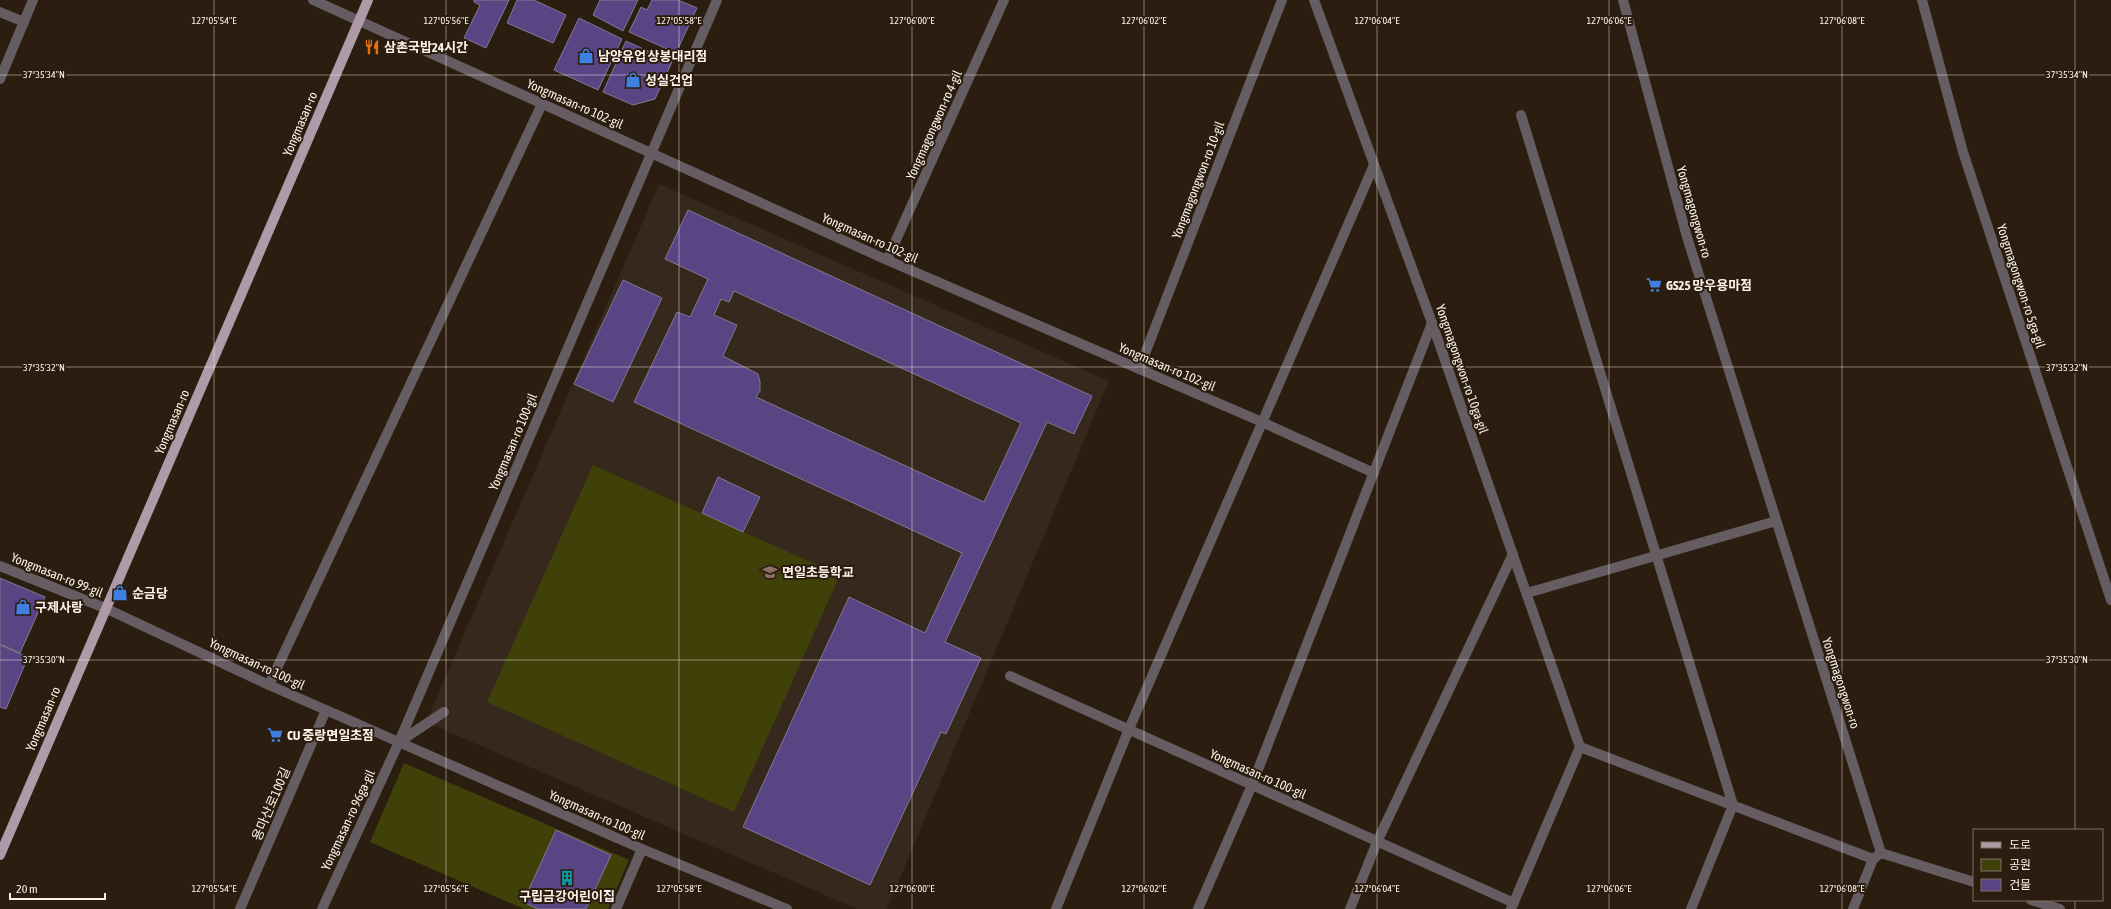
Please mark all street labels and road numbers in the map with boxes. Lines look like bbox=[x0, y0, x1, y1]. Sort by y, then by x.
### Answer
street label: Yongmagongwon-ro 4-gil bbox=[903, 67, 965, 182]
street label: Yongmasan-ro 102-gil bbox=[524, 76, 626, 132]
street label: Yongmasan-ro bbox=[280, 90, 320, 158]
street label: Yongmagongwon-ro 10-gil bbox=[1169, 119, 1227, 241]
street label: Yongmagongwon-ro bbox=[1674, 164, 1714, 260]
street label: Yongmasan-ro 102-gil bbox=[819, 210, 921, 266]
street label: Yongmagongwon-ro 5ga-gil bbox=[1994, 222, 2048, 350]
street label: Yongmagongwon-ro 10ga-gil bbox=[1433, 302, 1491, 436]
street label: Yongmasan-ro 102-gil bbox=[1116, 340, 1218, 394]
street label: Yongmasan-ro bbox=[152, 388, 192, 456]
street label: Yongmasan-ro 100-gil bbox=[486, 391, 540, 493]
street label: Yongmasan-ro 99-gil bbox=[9, 550, 106, 600]
street label: Yongmasan-ro 100-gil bbox=[207, 635, 308, 693]
street label: Yongmagongwon-ro bbox=[1819, 636, 1863, 730]
street label: Yongmasan-ro bbox=[23, 685, 63, 753]
street label: Yongmasan-ro 100-gil bbox=[1207, 746, 1309, 802]
street label: 용마산로100길 bbox=[249, 765, 293, 843]
street label: Yongmasan-ro 96ga-gil bbox=[318, 767, 378, 873]
street label: Yongmasan-ro 100-gil bbox=[546, 787, 648, 843]

